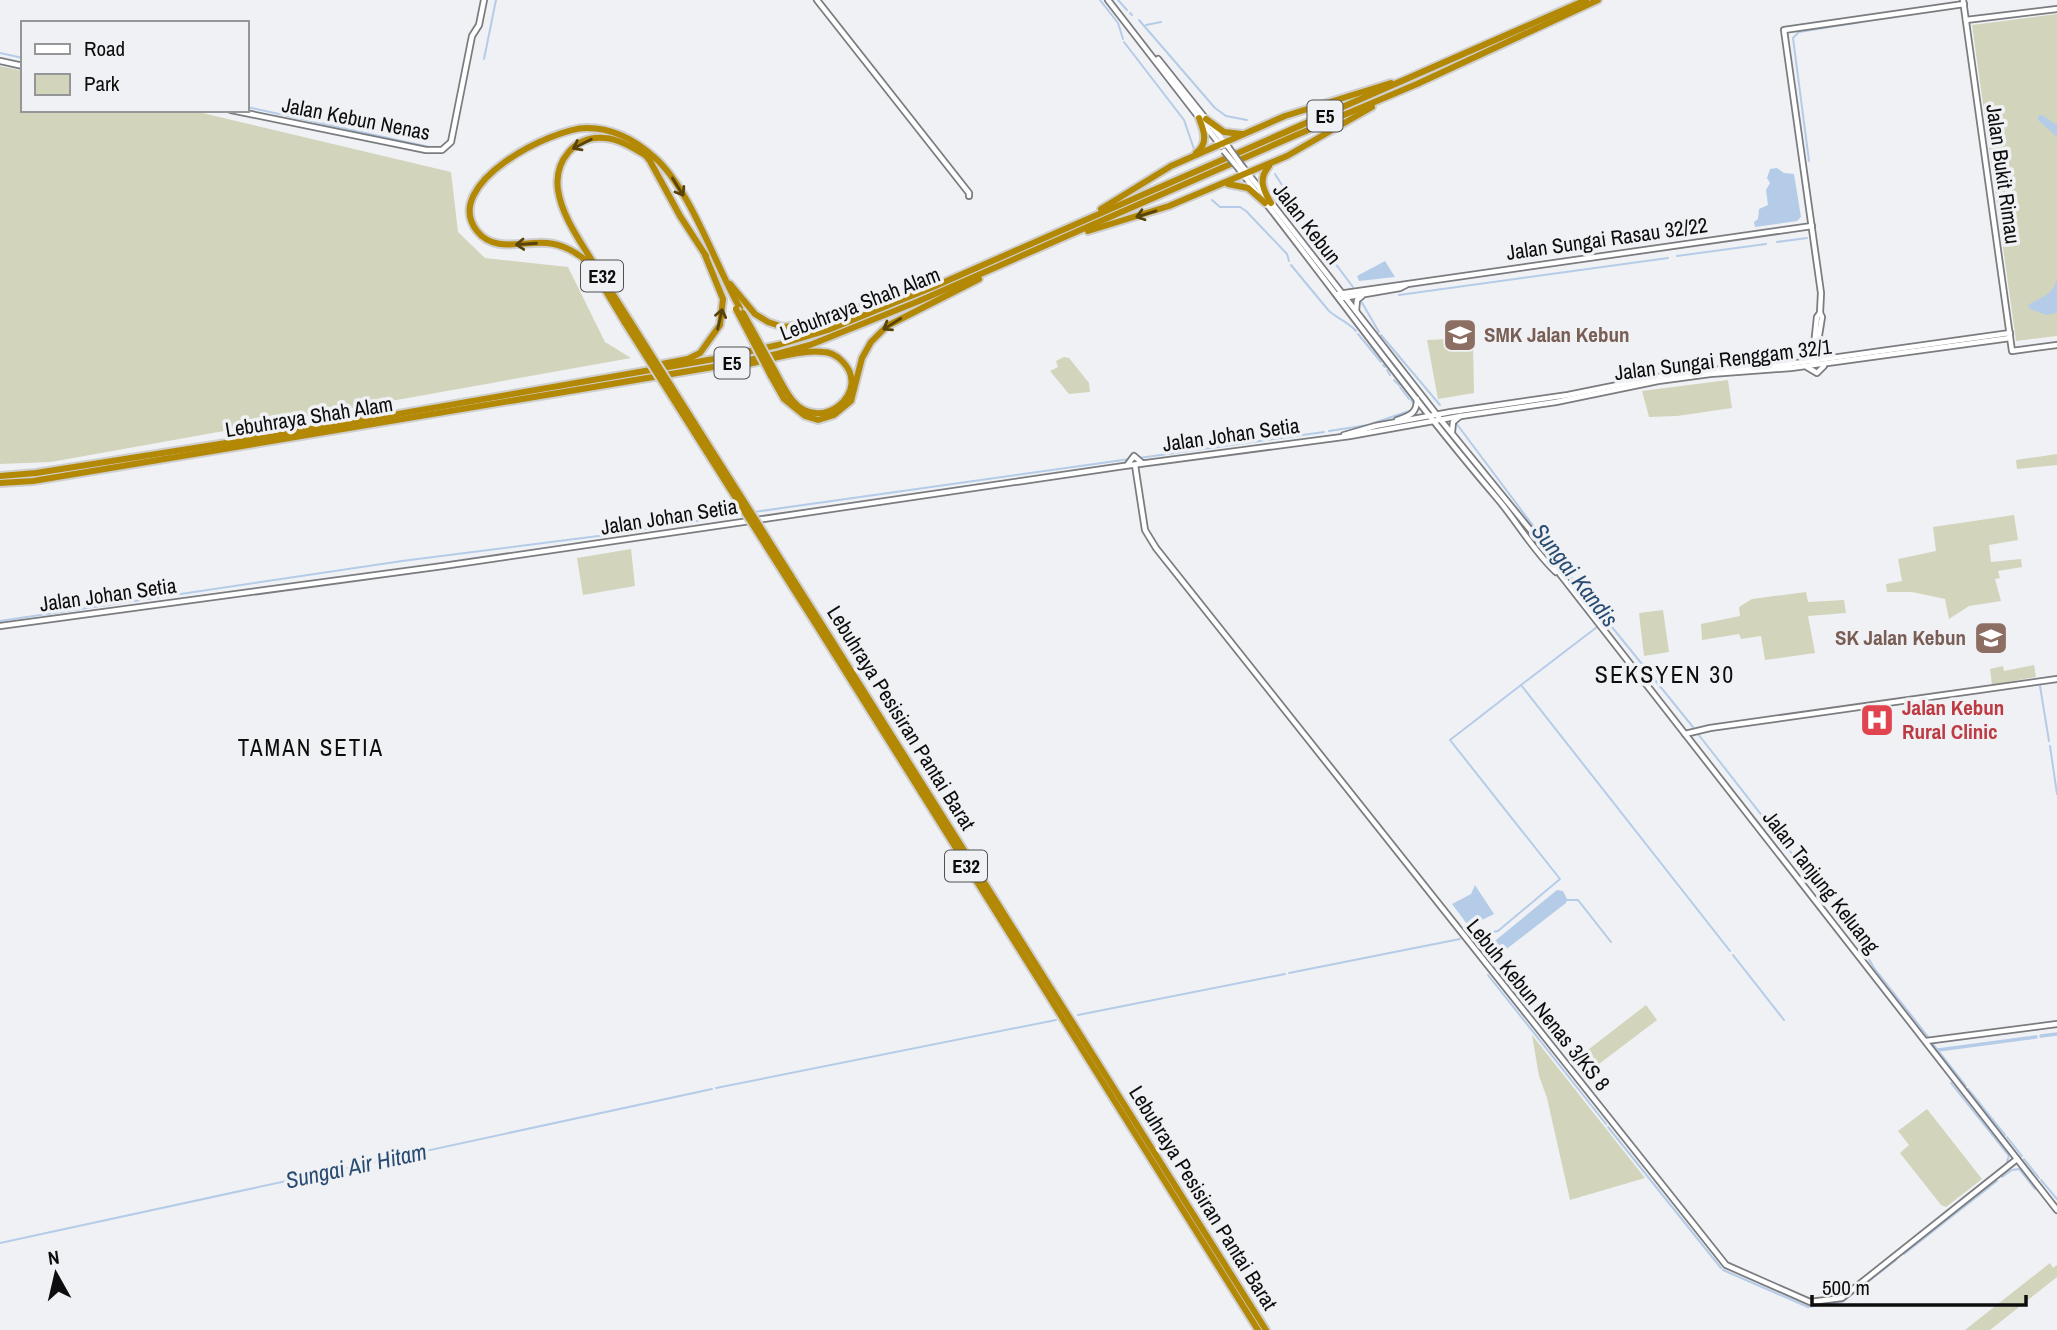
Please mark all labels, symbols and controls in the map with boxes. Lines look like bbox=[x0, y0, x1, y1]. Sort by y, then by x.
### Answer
legend bbox=[21, 21, 248, 112]
text: Road bbox=[84, 34, 125, 63]
text: Park bbox=[84, 69, 120, 98]
street label: Jalan Kebun Nenas bbox=[280, 90, 433, 147]
road number: E5 bbox=[1308, 100, 1342, 132]
street label: Jalan Bukit Rimau bbox=[1979, 102, 2028, 246]
one-way arrow bbox=[572, 138, 593, 151]
one-way arrow bbox=[671, 177, 685, 197]
street label: Jalan Kebun bbox=[1266, 177, 1348, 270]
one-way arrow bbox=[1135, 208, 1157, 221]
street label: Jalan Sungai Rasau 32/22 bbox=[1504, 210, 1709, 267]
one-way arrow bbox=[515, 237, 538, 250]
road number: E32 bbox=[581, 260, 623, 292]
street label: Lebuhraya Shah Alam bbox=[776, 260, 944, 347]
one-way arrow bbox=[714, 308, 727, 331]
school or university icon: SMK Jalan Kebun bbox=[1441, 316, 1479, 354]
one-way arrow bbox=[883, 317, 902, 332]
place label: SMK Jalan Kebun bbox=[1484, 320, 1629, 349]
street label: Jalan Sungai Renggam 32/1 bbox=[1613, 332, 1833, 387]
road number: E5 bbox=[714, 348, 750, 378]
street label: Lebuhraya Shah Alam bbox=[223, 389, 395, 444]
street label: Jalan Johan Setia bbox=[1161, 410, 1302, 458]
street label: Jalan Johan Setia bbox=[599, 491, 740, 542]
water label: Sungai Kandis bbox=[1525, 516, 1626, 633]
street label: Jalan Johan Setia bbox=[38, 570, 179, 618]
street label: Lebuhraya Pesisiran Pantai Barat bbox=[820, 600, 983, 836]
school or university icon: SK Jalan Kebun bbox=[1972, 619, 2010, 657]
place label: SK Jalan Kebun bbox=[1835, 623, 1966, 652]
district label: SEKSYEN 30 bbox=[1595, 658, 1735, 690]
place label: Jalan Kebun Rural Clinic bbox=[1902, 693, 2004, 746]
hospital icon: Jalan Kebun Rural Clinic bbox=[1858, 701, 1896, 739]
district label: TAMAN SETIA bbox=[238, 732, 384, 763]
street label: Jalan Tanjung Keluang bbox=[1756, 804, 1887, 960]
road number: E32 bbox=[945, 850, 987, 881]
street label: Lebuh Kebun Nenas 3/KS 8 bbox=[1460, 913, 1617, 1097]
street label: Lebuhraya Pesisiran Pantai Barat bbox=[1122, 1080, 1285, 1316]
water label: Sungai Air Hitam bbox=[283, 1135, 429, 1196]
north arrow bbox=[21, 1239, 91, 1309]
text: N bbox=[46, 1244, 61, 1271]
scale bar bbox=[1812, 1264, 2025, 1308]
text: 500 m bbox=[1822, 1273, 1870, 1302]

